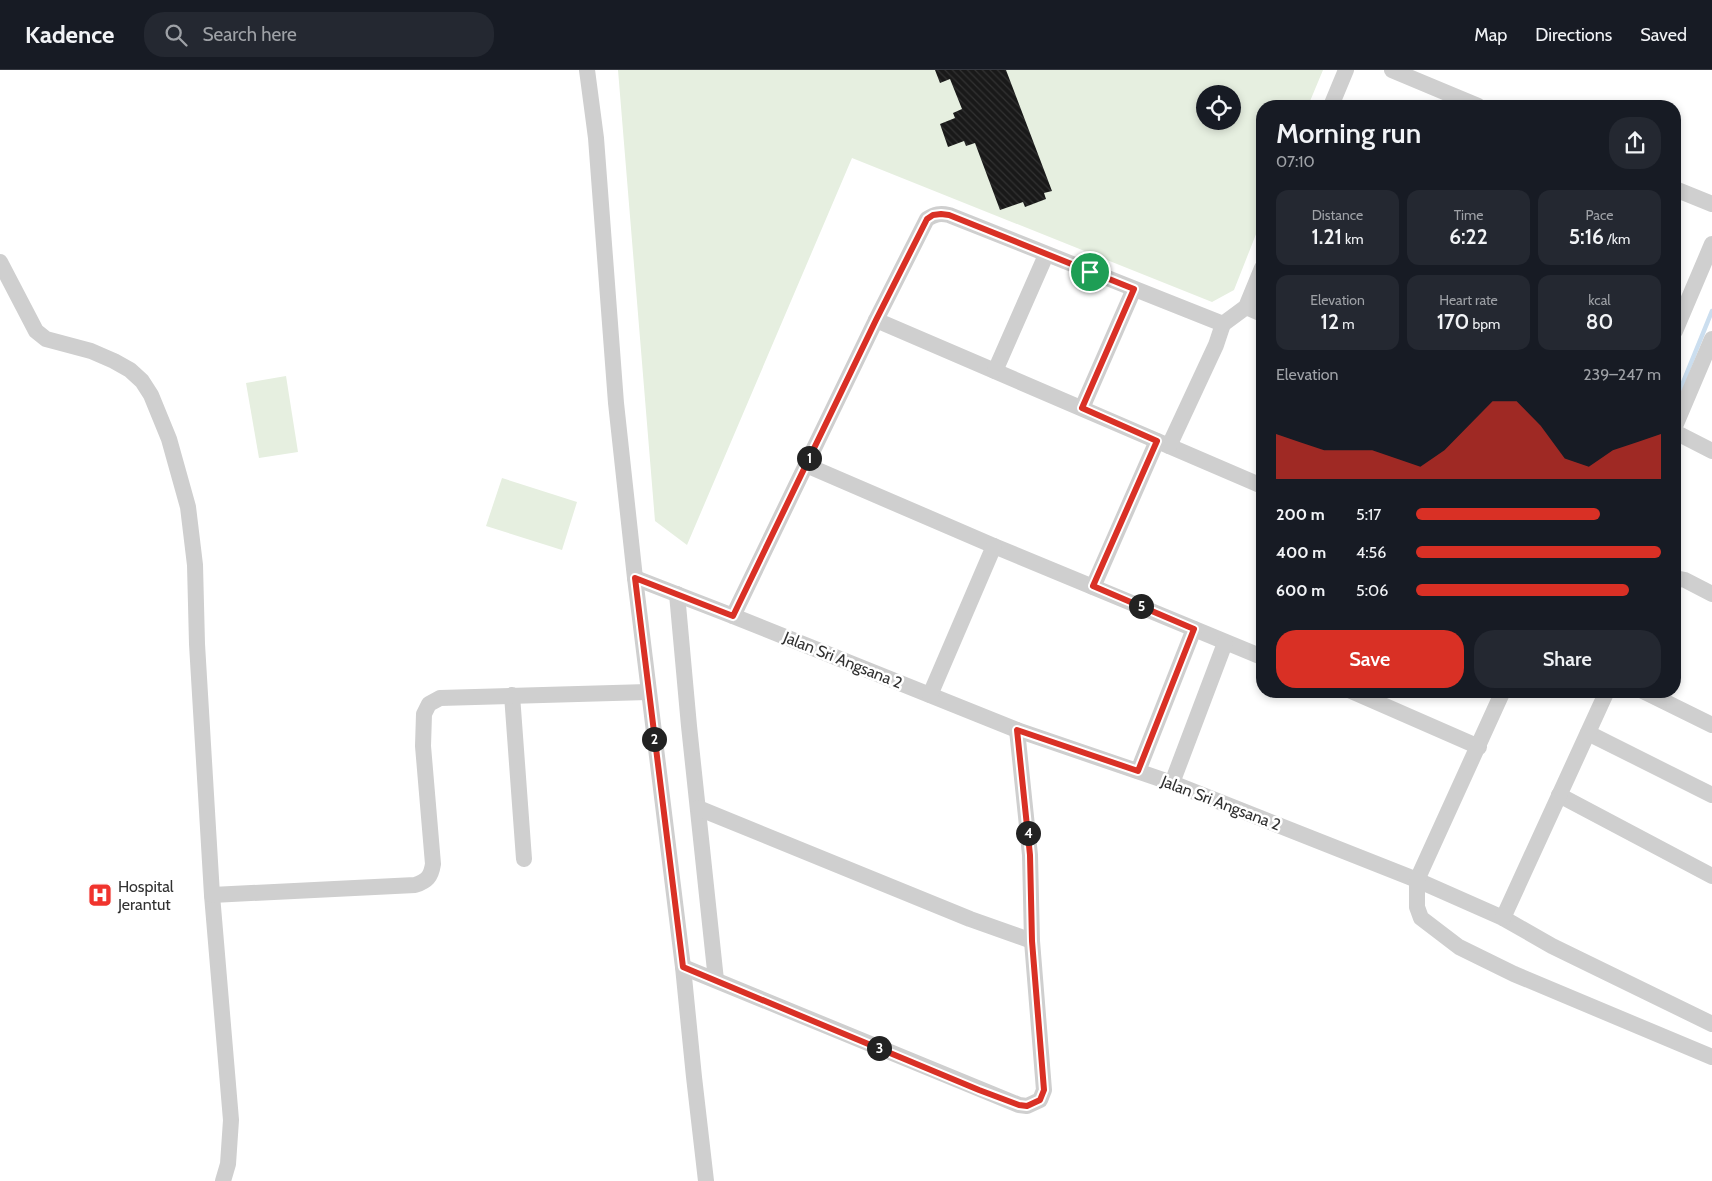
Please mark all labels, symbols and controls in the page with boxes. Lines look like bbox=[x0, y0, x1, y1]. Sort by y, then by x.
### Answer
search box bbox=[144, 12, 494, 57]
text: Kadence bbox=[25, 20, 114, 49]
icon: search bbox=[162, 21, 190, 49]
text: Search here bbox=[202, 23, 297, 46]
text: Map bbox=[1474, 24, 1507, 46]
text: Directions bbox=[1535, 24, 1612, 46]
text: Saved bbox=[1640, 24, 1687, 46]
map controls bbox=[1196, 85, 1241, 130]
button: locate bbox=[1196, 85, 1241, 130]
text: Morning run bbox=[1276, 116, 1421, 150]
button: share bbox=[1609, 117, 1661, 169]
text: 07:10 bbox=[1276, 152, 1315, 171]
text: Distance bbox=[1312, 206, 1363, 224]
text: Time bbox=[1454, 206, 1483, 224]
text: Pace bbox=[1586, 206, 1613, 224]
text: 1.21 bbox=[1311, 224, 1342, 249]
text: 6:22 bbox=[1449, 224, 1488, 249]
text: 5:16 bbox=[1569, 224, 1604, 249]
text: km bbox=[1342, 230, 1364, 248]
text: /km bbox=[1604, 230, 1630, 248]
pin bbox=[1069, 251, 1111, 293]
icon: arrive bbox=[1076, 258, 1104, 286]
text: Elevation bbox=[1310, 291, 1365, 309]
text: Heart rate bbox=[1439, 291, 1498, 309]
text: kcal bbox=[1588, 291, 1611, 309]
text: 12 bbox=[1321, 309, 1339, 334]
text: 170 bbox=[1437, 309, 1469, 334]
text: 80 bbox=[1586, 309, 1613, 334]
text: m bbox=[1339, 315, 1354, 333]
text: bpm bbox=[1469, 315, 1500, 333]
text: Elevation bbox=[1276, 365, 1339, 384]
text: 239–247 m bbox=[1583, 365, 1661, 384]
pin: 1 bbox=[796, 446, 822, 470]
text: 1 bbox=[807, 449, 812, 467]
text: 200 m bbox=[1276, 505, 1325, 524]
text: 5:17 bbox=[1356, 505, 1381, 524]
text: 400 m bbox=[1276, 543, 1326, 562]
text: 4:56 bbox=[1356, 543, 1386, 562]
text: 600 m bbox=[1276, 581, 1325, 600]
text: 5:06 bbox=[1356, 581, 1388, 600]
pin: 5 bbox=[1128, 594, 1154, 618]
text: 5 bbox=[1138, 597, 1145, 615]
street label: Jalan Sri Angsana 2 bbox=[780, 627, 905, 693]
button: Save bbox=[1276, 630, 1464, 688]
button: Share bbox=[1474, 630, 1661, 688]
pin: 2 bbox=[642, 726, 666, 752]
text: 2 bbox=[651, 730, 658, 748]
street label: Jalan Sri Angsana 2 bbox=[1158, 771, 1283, 835]
pin: 4 bbox=[1016, 820, 1040, 846]
text: 4 bbox=[1024, 824, 1033, 842]
place label: Hospital Jerantut bbox=[117, 877, 174, 914]
hospital icon: Hospital Jerantut bbox=[87, 882, 113, 908]
pin: 3 bbox=[866, 1036, 892, 1060]
text: 3 bbox=[876, 1039, 883, 1057]

